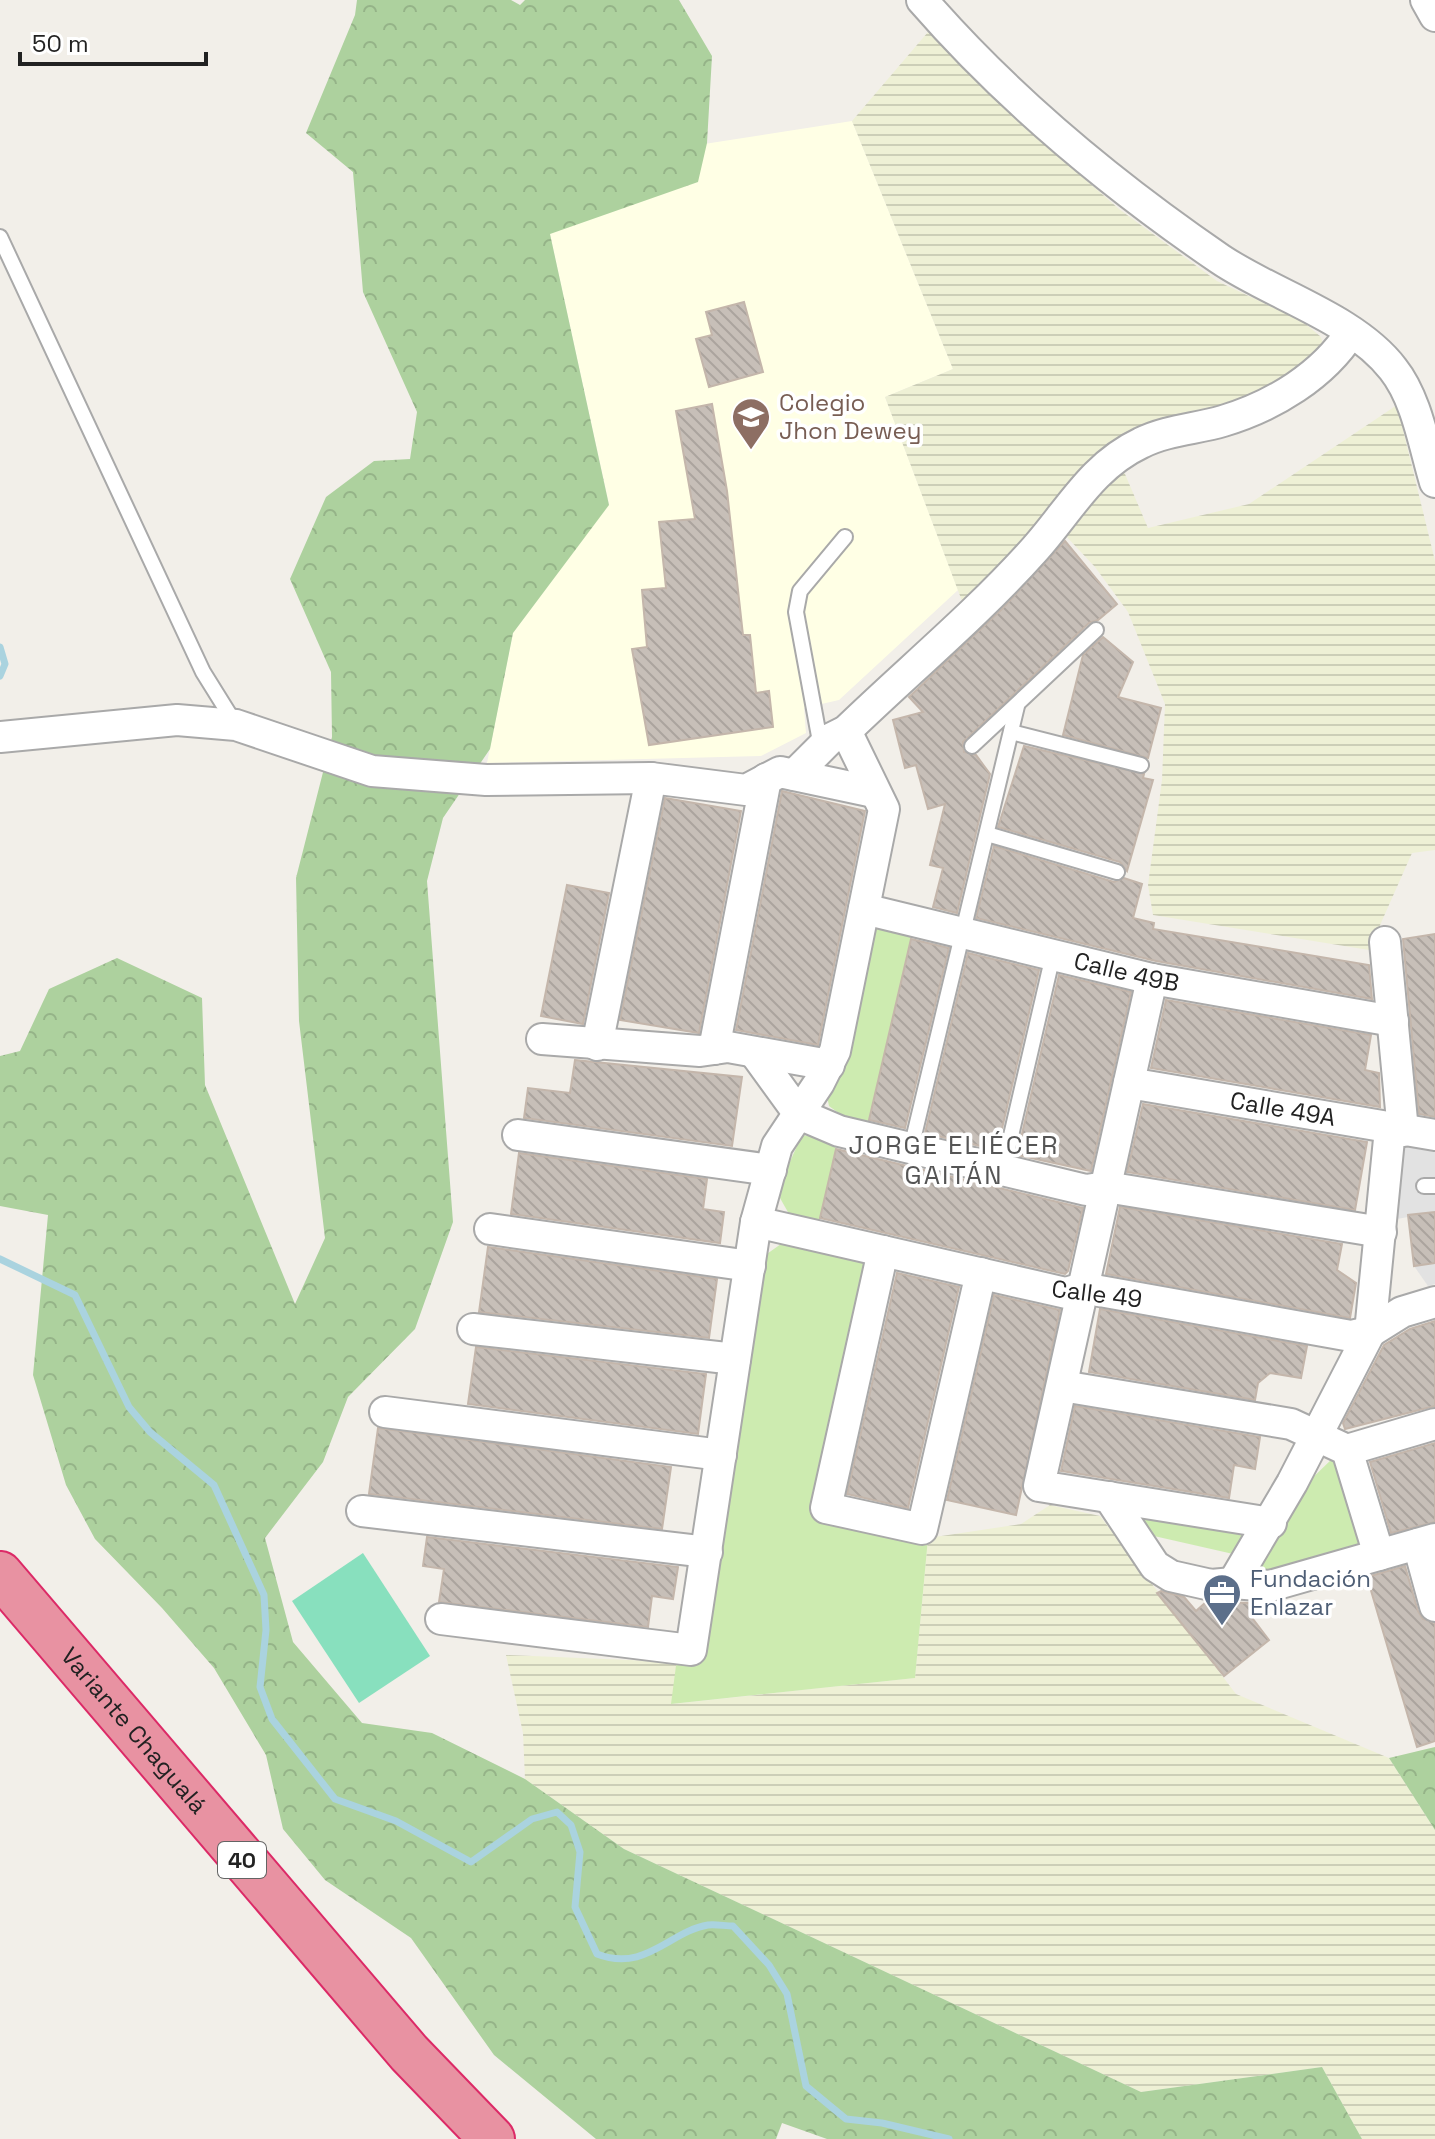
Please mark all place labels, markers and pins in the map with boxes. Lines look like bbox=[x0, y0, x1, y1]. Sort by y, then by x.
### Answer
place label: Colegio Jhon Dewey bbox=[779, 387, 921, 446]
school or university icon: Colegio Jhon Dewey bbox=[730, 396, 772, 451]
place label: Fundación Enlazar bbox=[1250, 1563, 1371, 1622]
office icon: Fundación Enlazar bbox=[1201, 1572, 1243, 1627]

